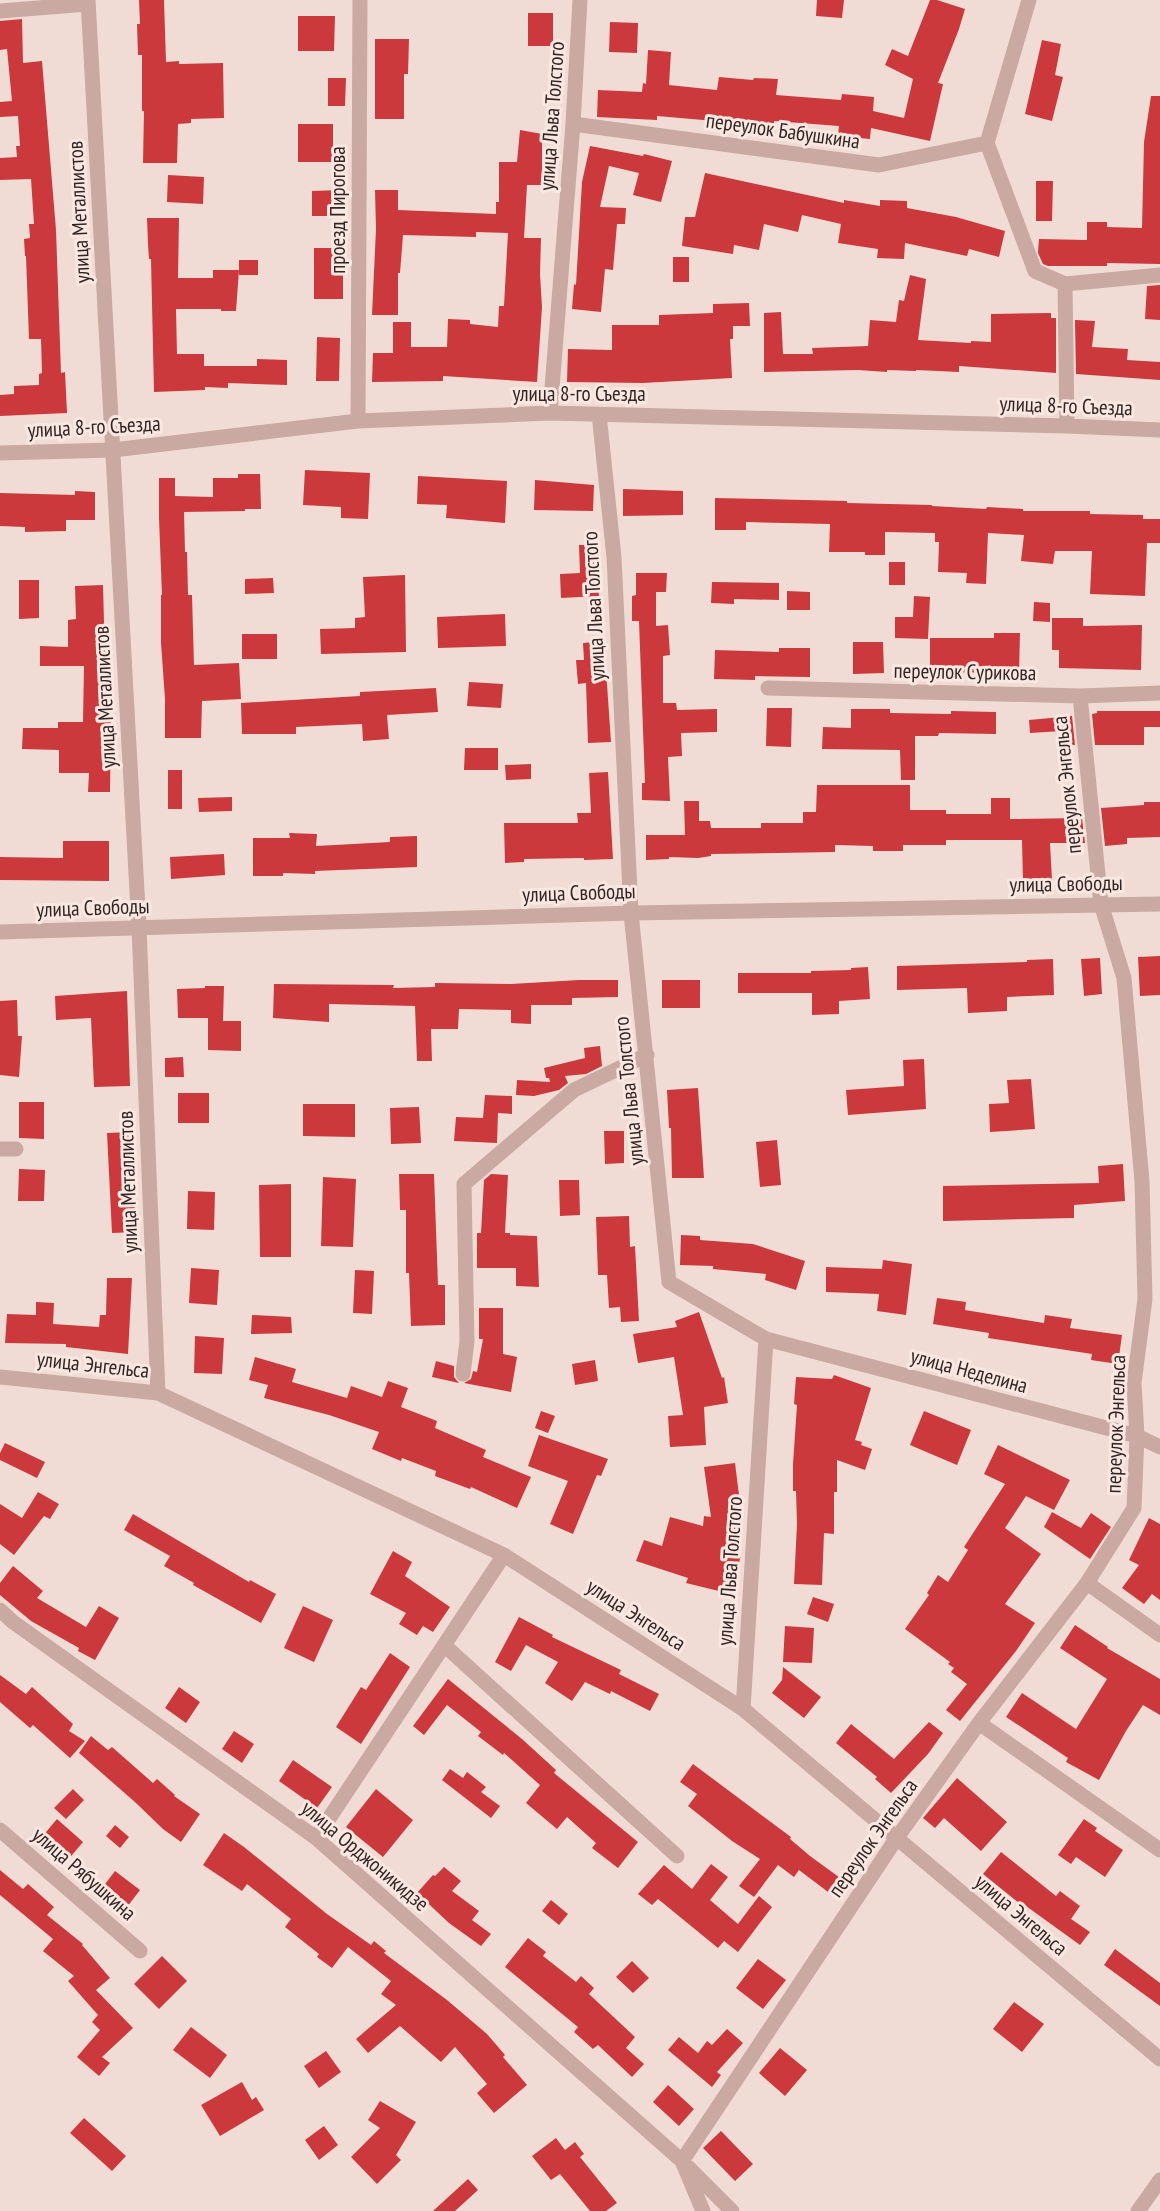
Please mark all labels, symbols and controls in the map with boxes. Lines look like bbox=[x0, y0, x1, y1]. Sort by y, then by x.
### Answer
street label: улица Льва Толстого bbox=[533, 40, 570, 191]
street label: переулок Бабушкина bbox=[705, 106, 862, 155]
street label: улица Металлистов bbox=[61, 140, 96, 284]
street label: проезд Пирогова bbox=[324, 146, 351, 274]
street label: улица 8-го Съезда bbox=[512, 380, 646, 407]
street label: улица 8-го Съезда bbox=[999, 390, 1133, 421]
street label: улица 8-го Съезда bbox=[27, 410, 161, 443]
street label: улица Льва Толстого bbox=[576, 531, 611, 681]
street label: улица Металлистов bbox=[87, 625, 122, 769]
street label: переулок Сурикова bbox=[893, 657, 1037, 686]
street label: переулок Энгельса bbox=[1046, 715, 1087, 855]
street label: улица Свободы bbox=[1009, 869, 1123, 898]
street label: улица Свободы bbox=[522, 877, 636, 908]
street label: улица Свободы bbox=[36, 892, 150, 923]
street label: улица Льва Толстого bbox=[607, 1015, 650, 1167]
street label: улица Металлистов bbox=[112, 1110, 143, 1254]
street label: улица Неделина bbox=[908, 1342, 1031, 1399]
street label: улица Энгельса bbox=[36, 1345, 151, 1384]
street label: переулок Энгельса bbox=[1100, 1354, 1131, 1494]
street label: улица Льва Толстого bbox=[711, 1495, 748, 1646]
street label: улица Энгельса bbox=[582, 1573, 691, 1657]
street label: переулок Энгельса bbox=[822, 1773, 923, 1902]
street label: улица Орджоникидзе bbox=[296, 1794, 435, 1917]
street label: улица Рябушкина bbox=[27, 1821, 142, 1926]
street label: улица Энгельса bbox=[969, 1868, 1073, 1961]

